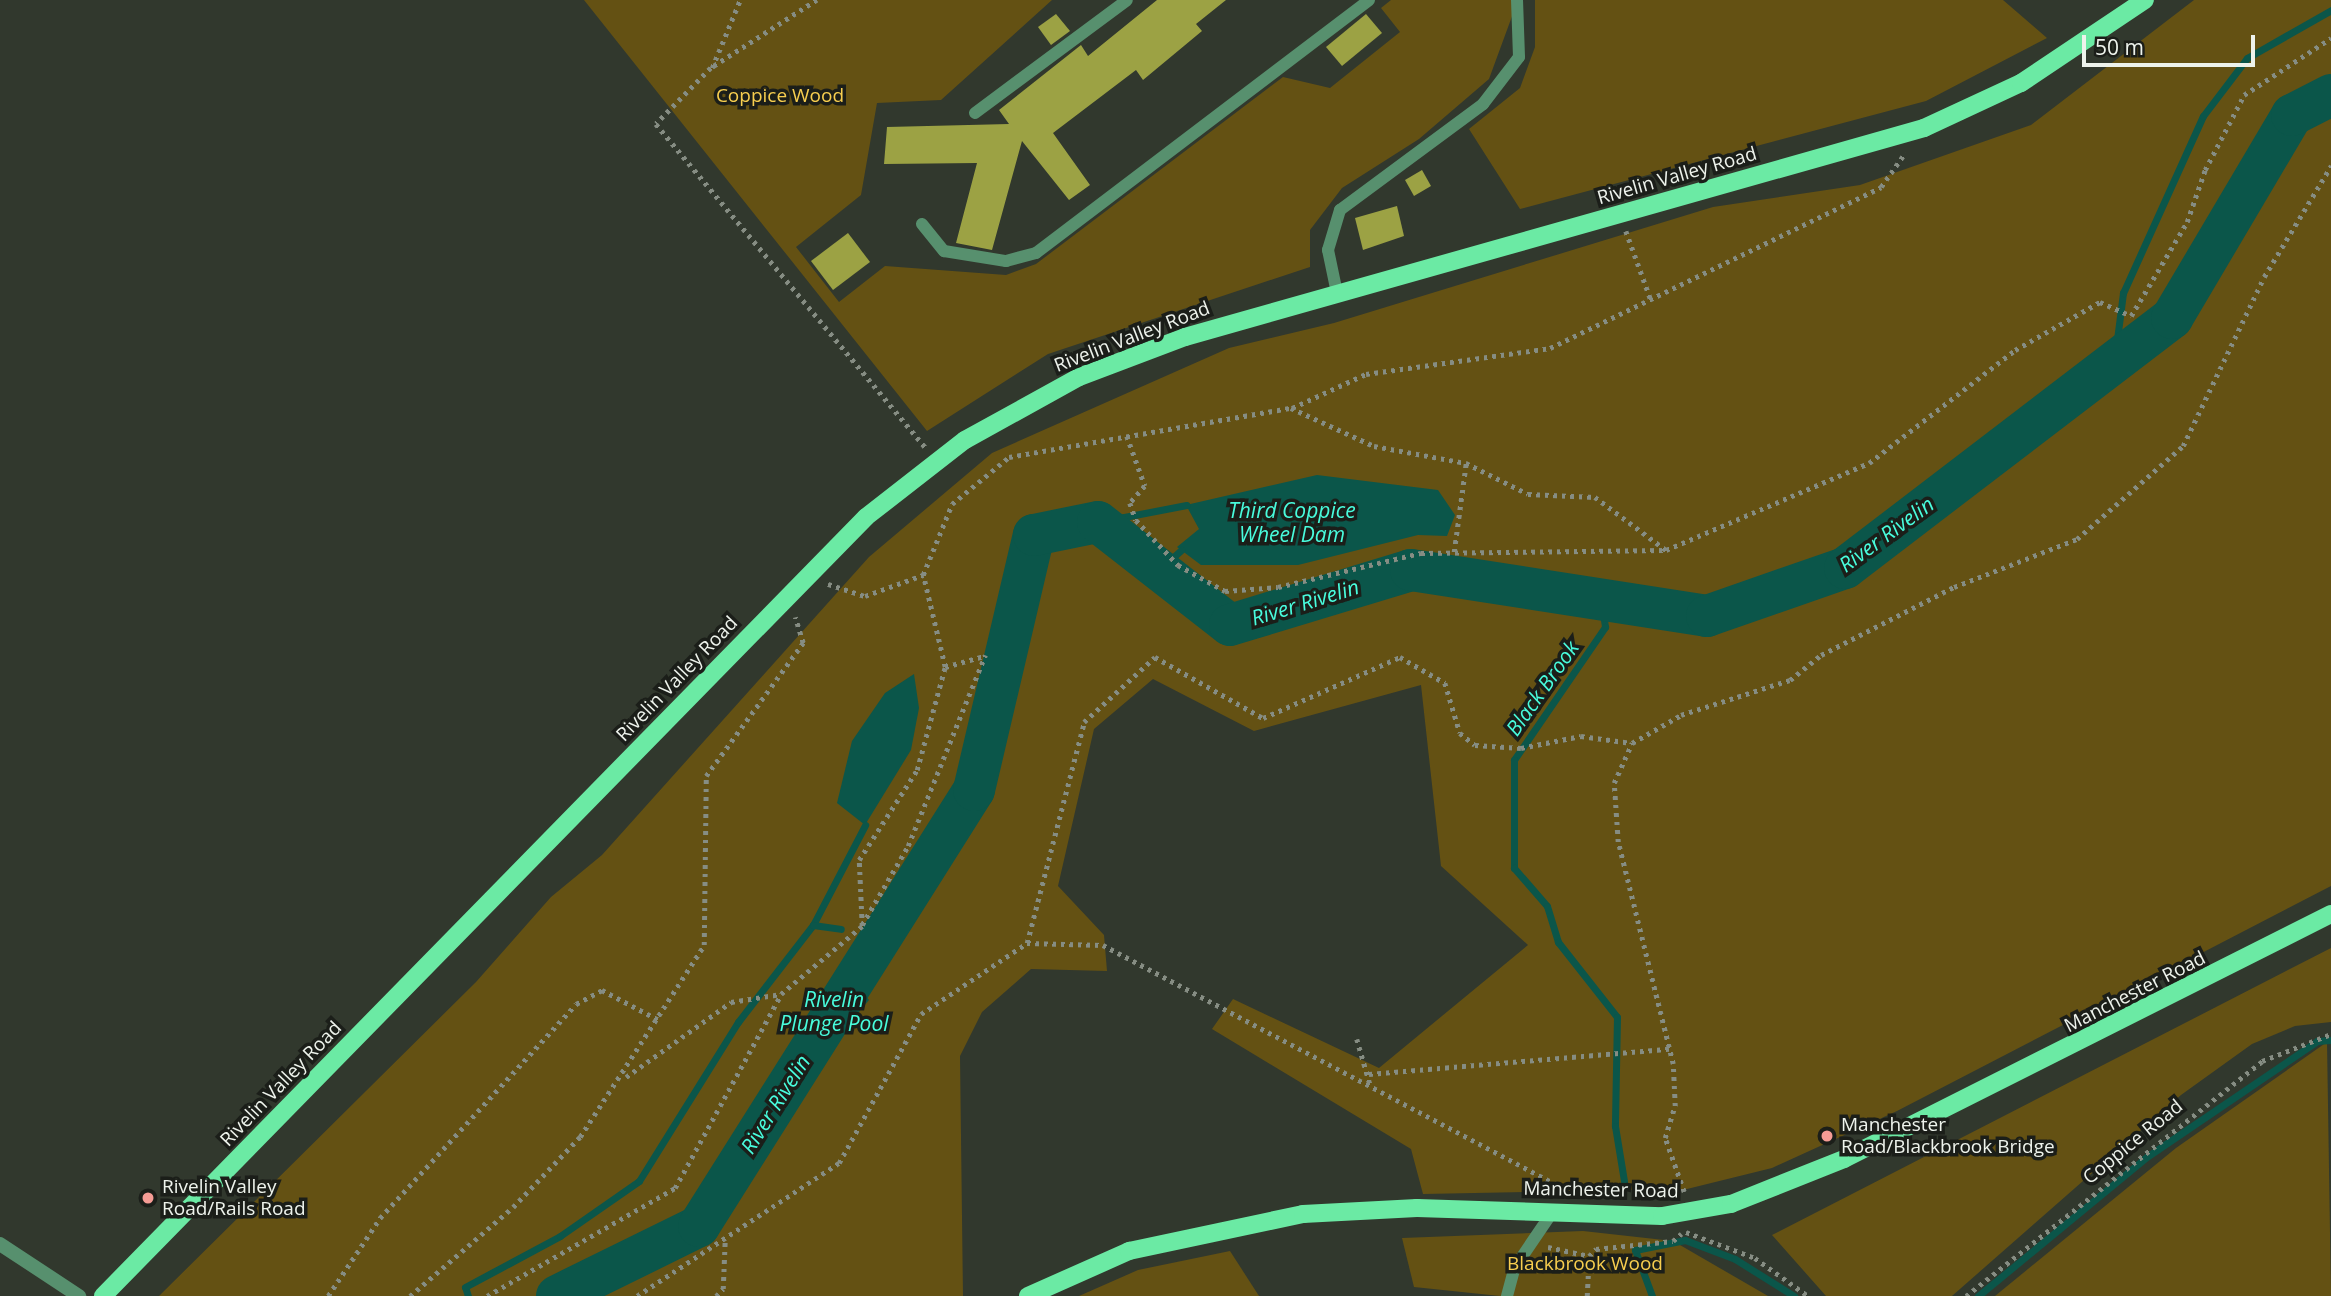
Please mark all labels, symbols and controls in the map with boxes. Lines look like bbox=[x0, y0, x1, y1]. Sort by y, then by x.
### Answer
scale bar bbox=[2086, 21, 2259, 65]
text: 50 m bbox=[2095, 33, 2144, 61]
park label: Coppice Wood bbox=[716, 85, 844, 107]
street label: Rivelin Valley Road bbox=[1595, 142, 1759, 210]
street label: Rivelin Valley Road bbox=[1051, 297, 1213, 377]
water label: River Rivelin bbox=[1834, 491, 1938, 577]
water label: Third Coppice Wheel Dam bbox=[1228, 497, 1356, 547]
water label: River Rivelin bbox=[1248, 574, 1362, 630]
street label: Rivelin Valley Road bbox=[612, 612, 742, 746]
water label: Black Brook bbox=[1500, 636, 1584, 740]
street label: Manchester Road bbox=[2061, 947, 2209, 1037]
water label: Rivelin Plunge Pool bbox=[779, 986, 889, 1036]
street label: Rivelin Valley Road bbox=[216, 1017, 346, 1151]
water label: River Rivelin bbox=[735, 1050, 815, 1158]
street label: Coppice Road bbox=[2079, 1095, 2187, 1189]
place label: Manchester Road/Blackbrook Bridge bbox=[1841, 1114, 2055, 1158]
marker: Manchester Road/Blackbrook Bridge bbox=[1819, 1128, 1835, 1144]
place label: Rivelin Valley Road/Rails Road bbox=[162, 1176, 306, 1220]
street label: Manchester Road bbox=[1523, 1177, 1679, 1203]
marker: Rivelin Valley Road/Rails Road bbox=[140, 1190, 156, 1206]
park label: Blackbrook Wood bbox=[1507, 1253, 1663, 1275]

